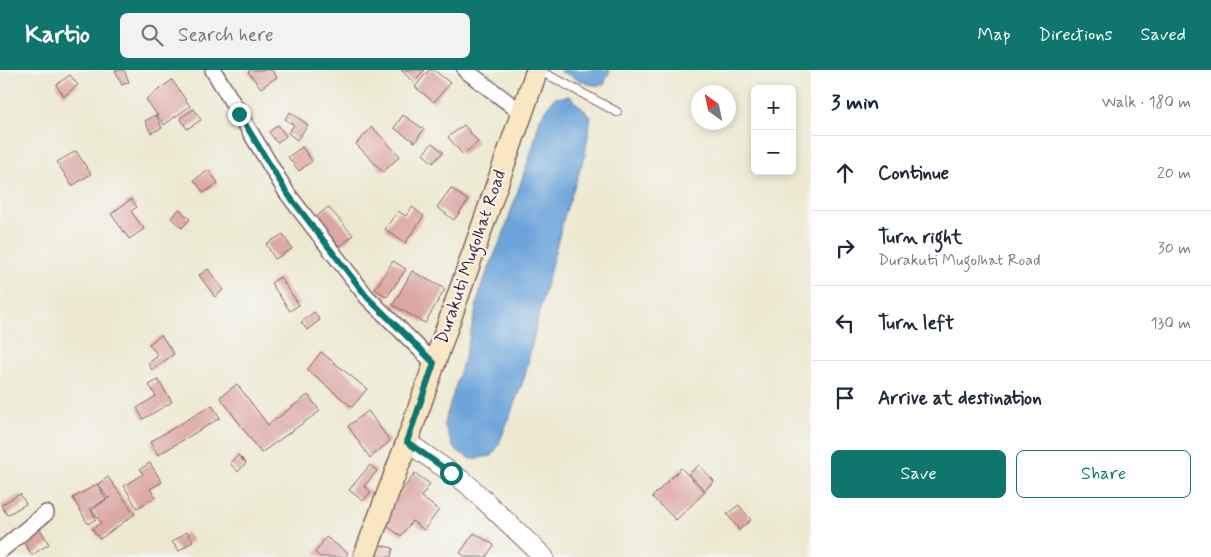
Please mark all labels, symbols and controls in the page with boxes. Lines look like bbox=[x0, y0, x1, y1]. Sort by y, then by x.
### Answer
search box bbox=[120, 13, 470, 58]
text: Kartio bbox=[25, 20, 90, 51]
icon: search bbox=[138, 21, 166, 49]
text: Search here bbox=[178, 23, 274, 48]
text: Map bbox=[978, 23, 1011, 47]
text: Directions bbox=[1039, 23, 1113, 47]
text: Saved bbox=[1141, 23, 1186, 47]
north arrow bbox=[691, 85, 736, 130]
map controls bbox=[751, 85, 796, 175]
button: + bbox=[751, 85, 796, 130]
text: 3 min bbox=[831, 89, 879, 117]
text: Walk · 180 m bbox=[1102, 92, 1191, 113]
route end bbox=[228, 103, 251, 126]
button: − bbox=[751, 130, 796, 175]
icon: ahead bbox=[831, 159, 859, 187]
text: Continue bbox=[878, 161, 949, 186]
text: 20 m bbox=[1157, 163, 1191, 184]
street label: Durakuti Mugolhat Road bbox=[430, 167, 514, 348]
text: Turn right bbox=[878, 225, 962, 250]
icon: right bbox=[831, 234, 859, 262]
text: 30 m bbox=[1158, 238, 1191, 259]
text: Durakuti Mugolhat Road bbox=[878, 250, 1040, 271]
icon: left bbox=[831, 309, 859, 337]
text: Turn left bbox=[878, 311, 954, 336]
text: 130 m bbox=[1150, 313, 1191, 334]
icon: arrive bbox=[831, 384, 859, 412]
text: Arrive at destination bbox=[878, 386, 1042, 411]
button: Save bbox=[831, 450, 1006, 498]
button: Share bbox=[1016, 450, 1191, 498]
route start bbox=[440, 462, 463, 485]

